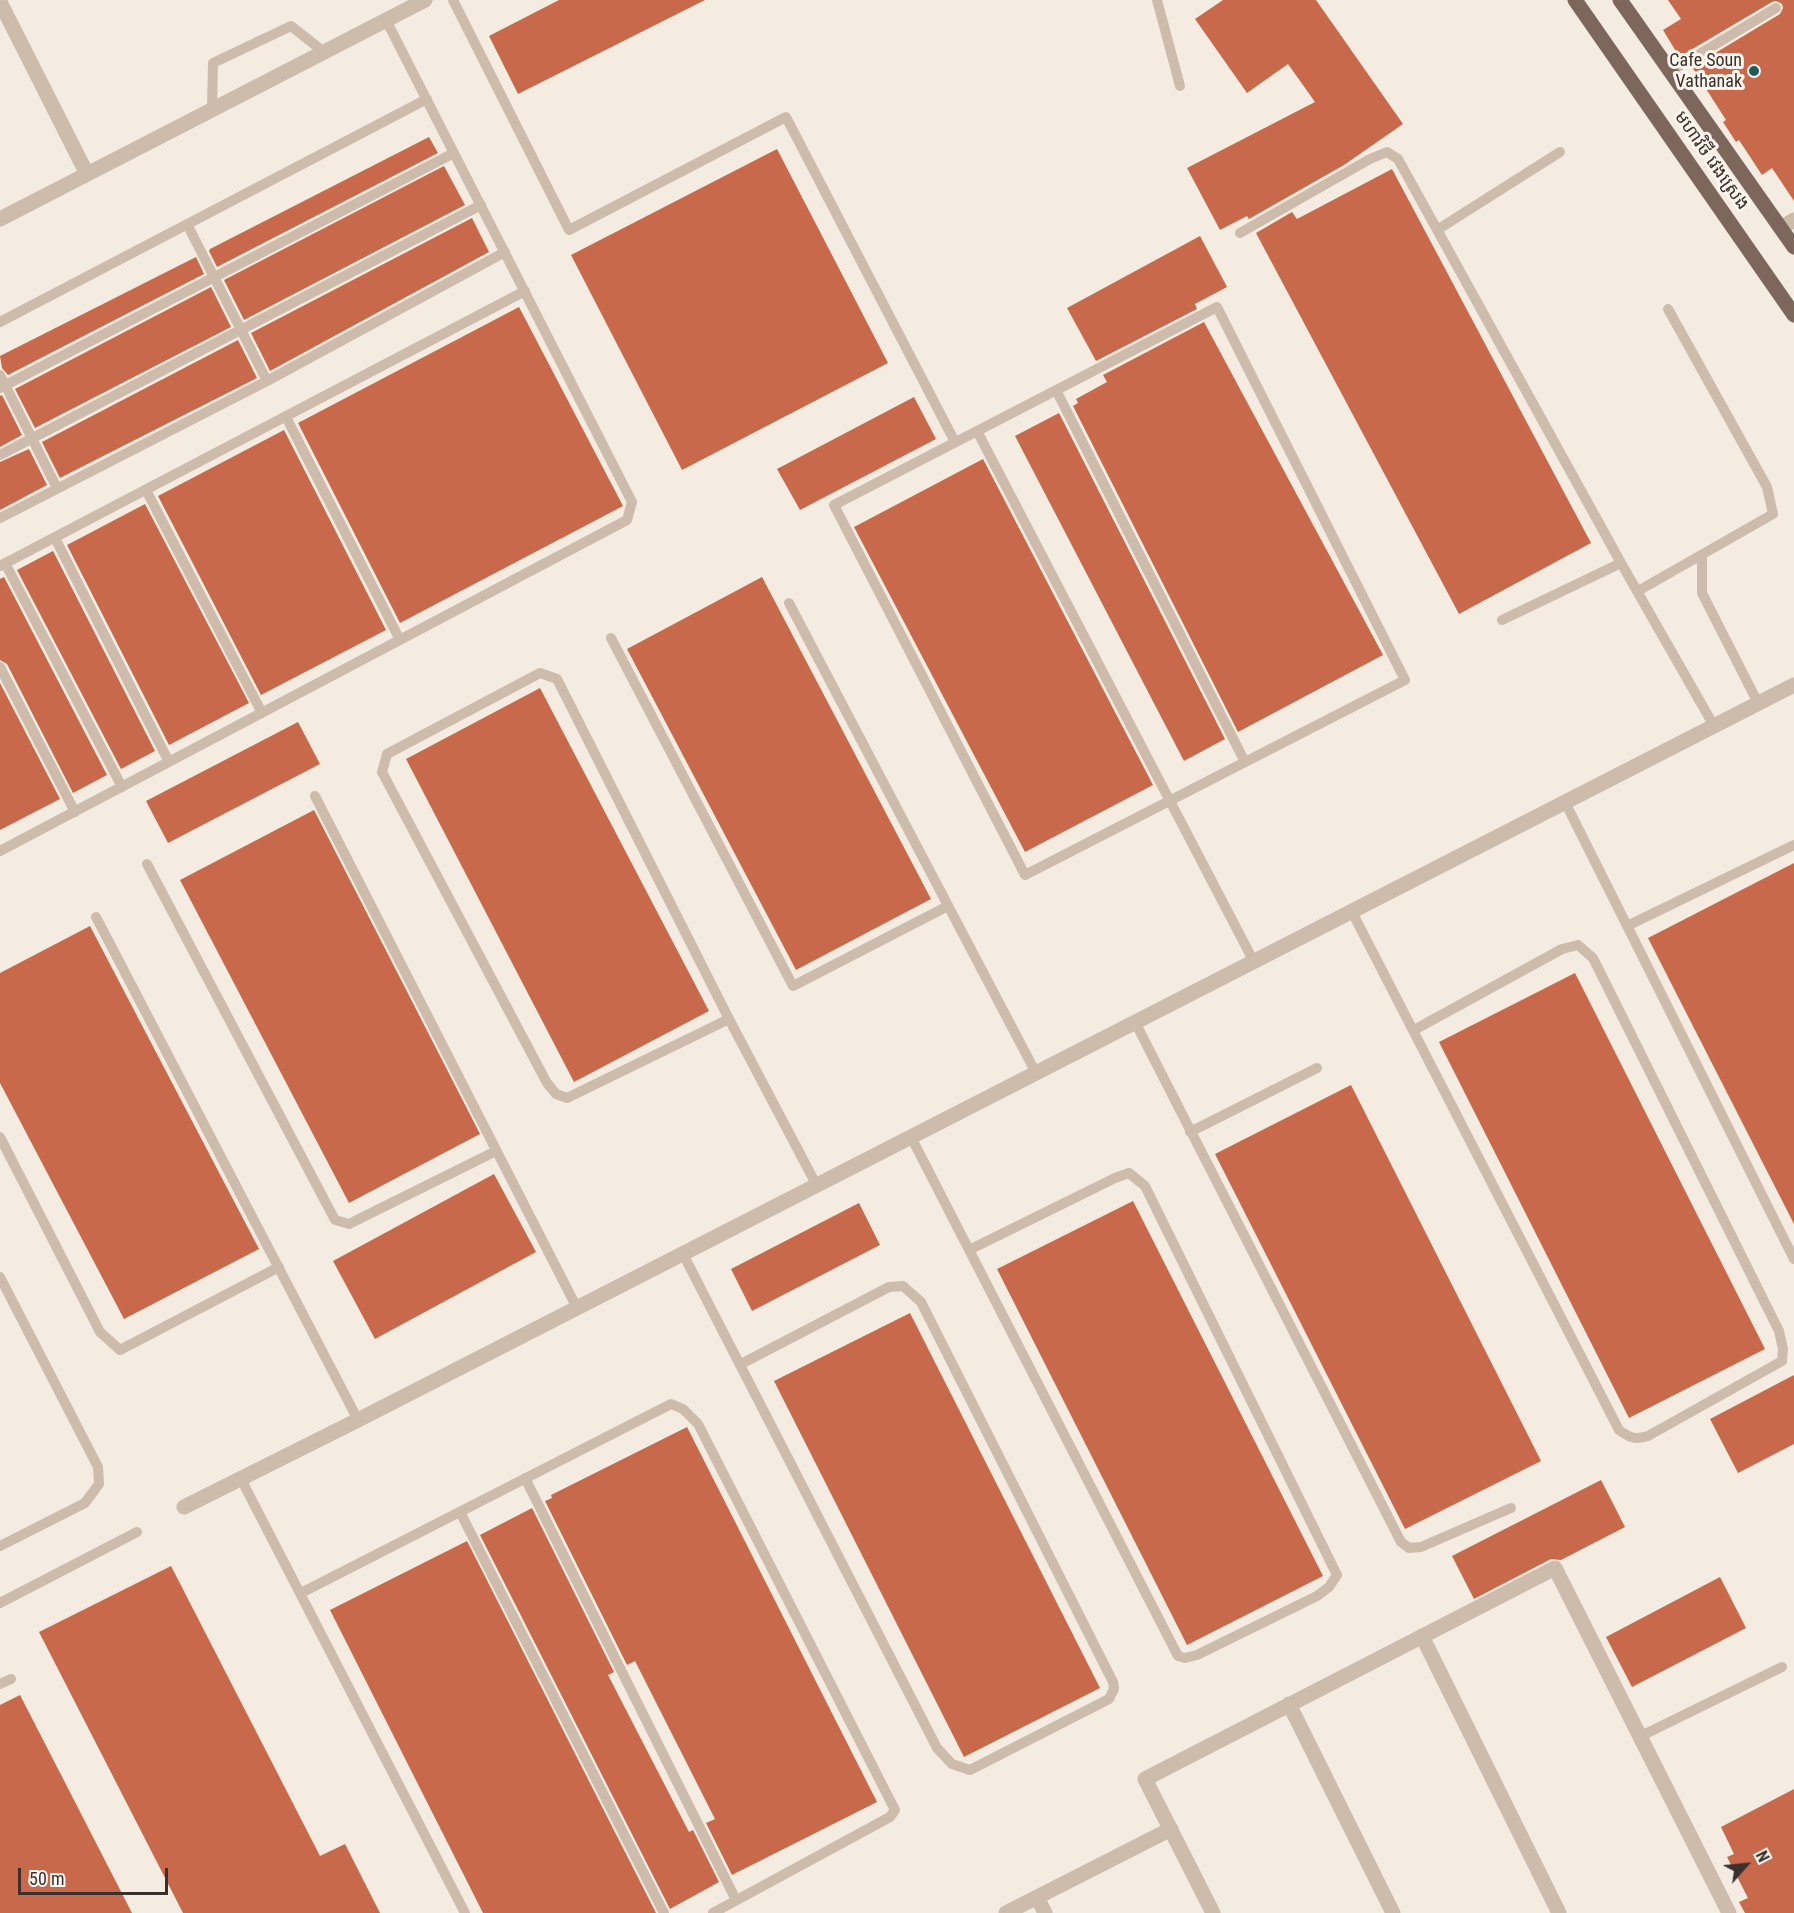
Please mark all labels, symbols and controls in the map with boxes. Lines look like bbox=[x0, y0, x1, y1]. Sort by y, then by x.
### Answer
place label: Cafe Soun Vathanak bbox=[1669, 50, 1742, 92]
marker: Cafe Soun Vathanak bbox=[1747, 64, 1761, 78]
street label: មហាវិថី វេងស្រេង bbox=[1669, 107, 1753, 215]
north arrow bbox=[1716, 1835, 1776, 1895]
text: N bbox=[1752, 1848, 1773, 1865]
scale bar bbox=[21, 1856, 171, 1894]
text: 50 m bbox=[29, 1868, 64, 1889]

